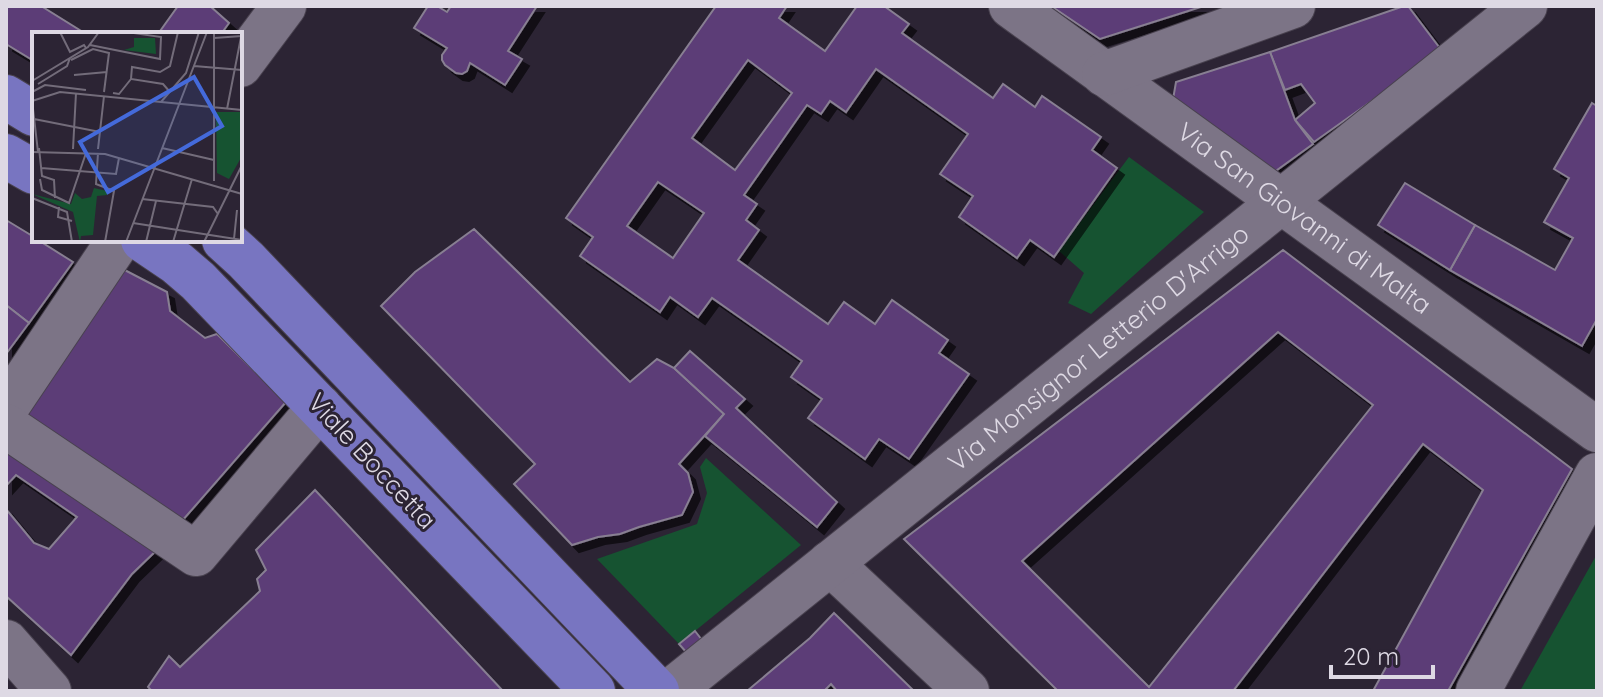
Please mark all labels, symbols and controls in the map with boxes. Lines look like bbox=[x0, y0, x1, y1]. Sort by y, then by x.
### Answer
inset map bbox=[32, 32, 242, 242]
street label: Via San Giovanni di Malta bbox=[1171, 115, 1438, 321]
street label: Via Monsignor Letterio D'Arrigo bbox=[941, 217, 1255, 478]
street label: Viale Boccetta bbox=[301, 386, 444, 535]
scale bar bbox=[1331, 629, 1433, 679]
text: 20 m bbox=[1343, 641, 1399, 671]

